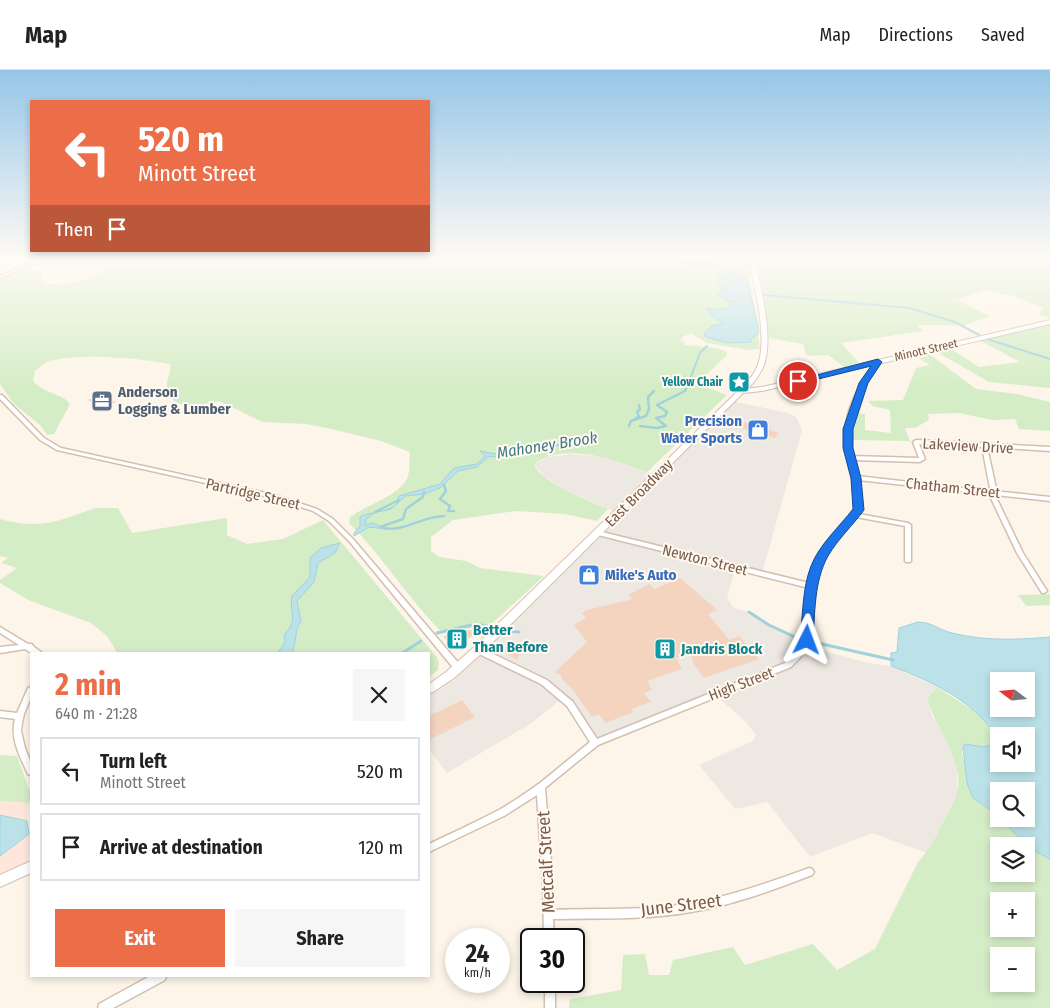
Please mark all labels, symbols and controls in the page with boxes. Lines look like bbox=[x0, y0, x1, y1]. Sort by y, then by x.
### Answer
text: Map bbox=[25, 21, 67, 49]
text: Map bbox=[819, 24, 851, 46]
text: Directions bbox=[879, 24, 953, 46]
text: Saved bbox=[981, 24, 1025, 46]
text: 520 m bbox=[138, 118, 224, 160]
icon: left bbox=[55, 120, 120, 185]
text: Minott Street bbox=[138, 160, 256, 187]
icon: arrive bbox=[103, 215, 131, 243]
text: Then bbox=[55, 218, 93, 241]
street label: Minott Street bbox=[893, 336, 959, 364]
pin bbox=[777, 360, 819, 402]
icon: arrive bbox=[784, 367, 812, 395]
place icon: Yellow Chair bbox=[727, 370, 751, 394]
place label: Yellow Chair bbox=[661, 375, 724, 389]
place label: Anderson Logging & Lumber bbox=[117, 383, 231, 418]
office icon: Anderson Logging & Lumber bbox=[90, 389, 114, 413]
place label: Precision Water Sports bbox=[661, 412, 742, 447]
shop icon: Precision Water Sports bbox=[746, 418, 770, 442]
water label: Mahoney Brook bbox=[495, 428, 599, 462]
street label: Lakeview Drive bbox=[922, 435, 1014, 457]
street label: East Broadway bbox=[601, 455, 677, 531]
street label: Partridge Street bbox=[204, 474, 302, 514]
street label: Chatham Street bbox=[905, 474, 1001, 502]
street label: Newton Street bbox=[661, 541, 750, 579]
shop icon: Mike's Auto bbox=[577, 563, 601, 587]
place label: Mike's Auto bbox=[605, 566, 676, 584]
position arrow bbox=[780, 613, 832, 665]
place label: Better Than Before bbox=[473, 621, 549, 656]
building icon: Better Than Before bbox=[445, 627, 469, 651]
building icon: Jandris Block bbox=[653, 637, 677, 661]
place label: Jandris Block bbox=[680, 640, 763, 658]
street label: High Street bbox=[706, 663, 776, 705]
text: 2 min bbox=[55, 667, 122, 703]
button: close bbox=[353, 669, 405, 721]
north arrow bbox=[990, 672, 1035, 718]
map controls bbox=[990, 672, 1035, 992]
text: 640 m · 21:28 bbox=[55, 704, 137, 723]
button: sound bbox=[990, 727, 1035, 772]
text: Turn left bbox=[100, 750, 167, 773]
icon: left bbox=[57, 757, 85, 785]
text: 520 m bbox=[357, 760, 403, 783]
text: Minott Street bbox=[100, 773, 186, 792]
button: search bbox=[990, 782, 1035, 827]
street label: Metcalf Street bbox=[532, 810, 560, 914]
icon: arrive bbox=[57, 833, 85, 861]
text: Arrive at destination bbox=[100, 836, 263, 859]
text: 120 m bbox=[358, 836, 403, 859]
button: layers bbox=[990, 837, 1035, 882]
street label: June Street bbox=[639, 889, 723, 921]
button: + bbox=[990, 892, 1035, 937]
button: Exit bbox=[55, 909, 225, 967]
button: Share bbox=[235, 909, 405, 967]
speed limit sign: 30 bbox=[520, 928, 585, 993]
text: 24 bbox=[466, 939, 489, 969]
button: − bbox=[990, 947, 1035, 992]
text: km/h bbox=[464, 966, 491, 980]

